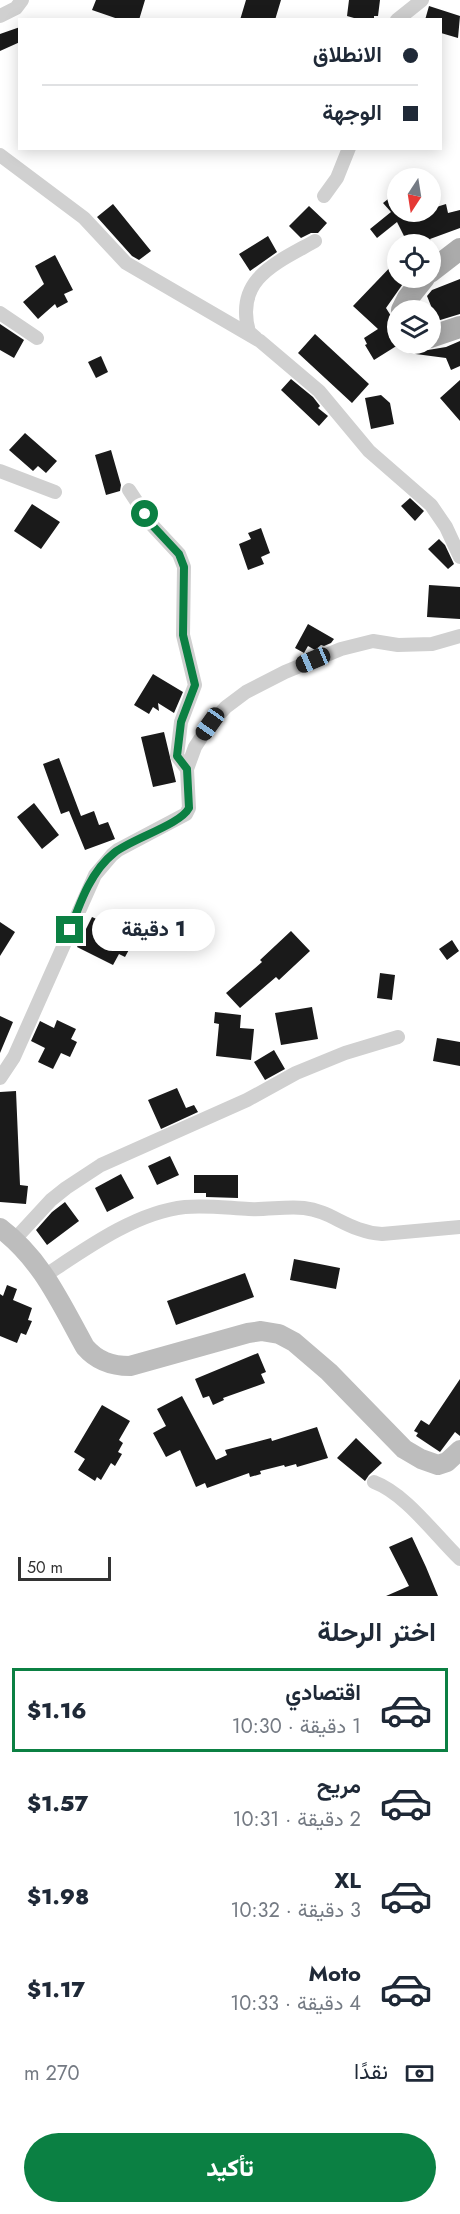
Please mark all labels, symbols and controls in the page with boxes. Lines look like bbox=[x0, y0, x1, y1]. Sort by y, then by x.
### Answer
text: الانطلاق bbox=[313, 38, 382, 70]
text: الوجهة bbox=[322, 96, 382, 128]
north arrow bbox=[387, 168, 441, 222]
map controls bbox=[387, 168, 441, 354]
button: locate bbox=[387, 234, 441, 288]
button: layers bbox=[387, 300, 441, 354]
route start bbox=[131, 500, 158, 527]
car bbox=[293, 645, 333, 675]
car bbox=[192, 704, 228, 744]
callout: 1 دقيقة bbox=[91, 909, 214, 951]
text: 1 دقيقة bbox=[122, 915, 185, 944]
route end bbox=[56, 916, 83, 943]
scale bar bbox=[18, 1554, 111, 1582]
text: 50 m bbox=[27, 1556, 63, 1579]
text: اختر الرحلة bbox=[317, 1612, 436, 1651]
text: اقتصادي bbox=[285, 1676, 361, 1708]
icon: car bbox=[379, 1683, 433, 1737]
text: $1.16 bbox=[27, 1694, 87, 1726]
text: 1 دقيقة · 10:30 bbox=[232, 1712, 361, 1741]
text: مريح bbox=[317, 1769, 361, 1801]
icon: car bbox=[379, 1776, 433, 1830]
text: $1.57 bbox=[27, 1787, 88, 1819]
text: 2 دقيقة · 10:31 bbox=[232, 1805, 361, 1834]
text: XL bbox=[334, 1864, 361, 1896]
icon: car bbox=[379, 1869, 433, 1923]
text: $1.98 bbox=[27, 1880, 89, 1912]
text: 3 دقيقة · 10:32 bbox=[230, 1896, 361, 1925]
text: Moto bbox=[308, 1957, 361, 1989]
icon: car bbox=[379, 1962, 433, 2016]
text: $1.17 bbox=[27, 1973, 85, 2005]
text: 4 دقيقة · 10:33 bbox=[230, 1989, 361, 2018]
text: نقدًا bbox=[354, 2055, 388, 2087]
icon: cash bbox=[403, 2057, 436, 2090]
text: 270 m bbox=[24, 2059, 80, 2088]
button: تأكيد bbox=[24, 2133, 436, 2202]

